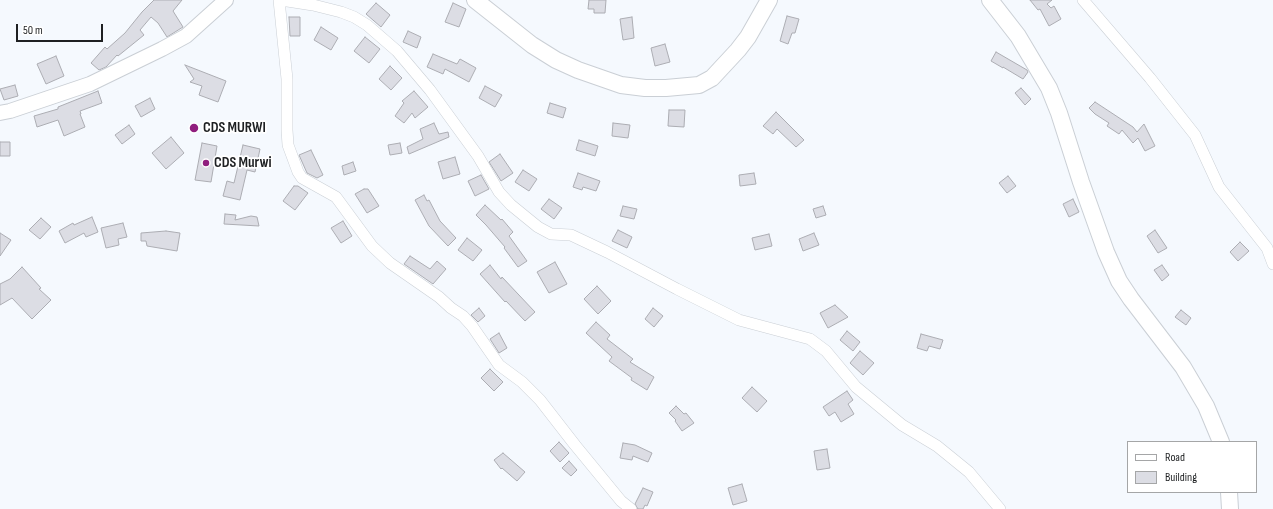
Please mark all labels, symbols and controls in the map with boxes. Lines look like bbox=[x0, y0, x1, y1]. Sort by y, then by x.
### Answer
scale bar bbox=[18, 16, 105, 42]
text: 50 m bbox=[23, 23, 43, 38]
place label: CDS MURWI bbox=[203, 119, 266, 137]
marker: CDS MURWI bbox=[188, 122, 200, 134]
place label: CDS Murwi bbox=[214, 154, 272, 172]
marker: CDS Murwi bbox=[201, 158, 211, 168]
legend bbox=[1127, 441, 1257, 493]
text: Road bbox=[1165, 450, 1185, 465]
text: Building bbox=[1165, 470, 1197, 485]

